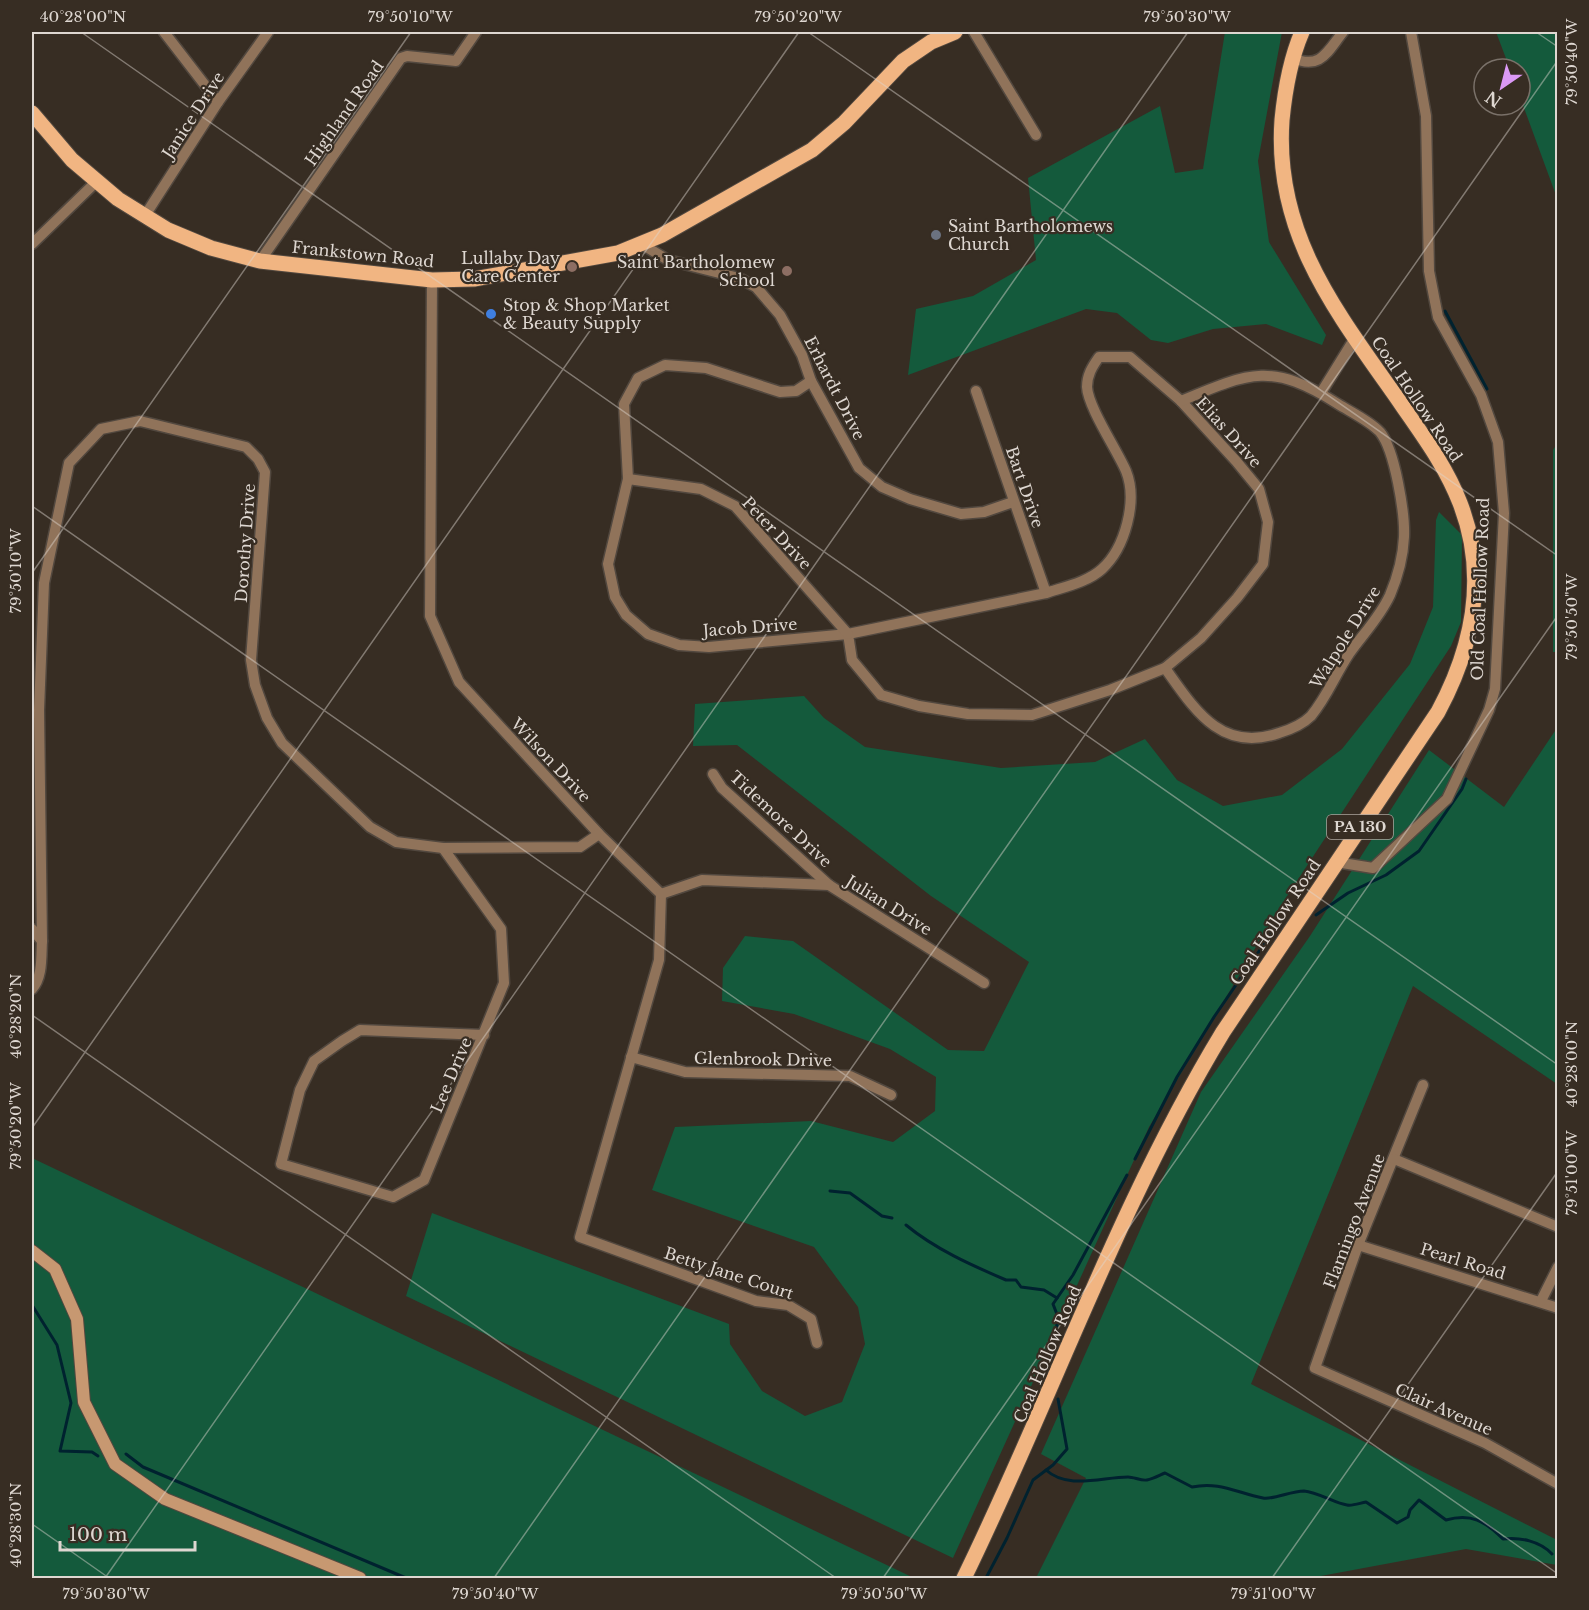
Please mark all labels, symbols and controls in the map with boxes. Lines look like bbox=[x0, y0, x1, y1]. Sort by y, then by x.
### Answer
text: 40°28'00"N bbox=[40, 7, 126, 26]
text: 79°50'10"W bbox=[367, 7, 453, 26]
text: 79°50'20"W bbox=[754, 7, 842, 26]
text: 79°50'30"W bbox=[1143, 7, 1231, 26]
text: 79°50'40"W bbox=[1562, 18, 1581, 105]
street label: Highland Road bbox=[300, 56, 388, 169]
north arrow bbox=[1472, 57, 1532, 117]
street label: Janice Drive bbox=[157, 68, 228, 164]
text: N bbox=[1481, 87, 1505, 112]
place label: Saint Bartholomews Church bbox=[948, 216, 1113, 254]
marker: Saint Bartholomews Church bbox=[929, 228, 943, 242]
street label: Frankstown Road bbox=[291, 237, 435, 271]
place label: Lullaby Day Care Center bbox=[461, 248, 561, 286]
place label: Saint Bartholomew School bbox=[617, 252, 775, 290]
marker: Lullaby Day Care Center bbox=[565, 260, 579, 274]
marker: Saint Bartholomew School bbox=[780, 264, 794, 278]
place label: Stop & Shop Market & Beauty Supply bbox=[503, 295, 670, 333]
marker: Stop & Shop Market & Beauty Supply bbox=[484, 307, 498, 321]
street label: Coal Hollow Road bbox=[1367, 332, 1467, 466]
street label: Erhardt Drive bbox=[800, 333, 870, 443]
street label: Elias Drive bbox=[1192, 392, 1266, 472]
street label: Bart Drive bbox=[1002, 443, 1048, 531]
street label: Dorothy Drive bbox=[231, 483, 259, 603]
street label: Peter Drive bbox=[738, 492, 816, 574]
street label: Old Coal Hollow Road bbox=[1467, 497, 1493, 681]
text: 79°50'10"W bbox=[6, 528, 25, 614]
text: 79°50'50"W bbox=[1562, 573, 1581, 660]
street label: Walpole Drive bbox=[1305, 582, 1385, 693]
street label: Jacob Drive bbox=[700, 614, 798, 640]
street label: Wilson Drive bbox=[506, 713, 595, 806]
street label: Tidemore Drive bbox=[726, 767, 836, 871]
road number: PA 130 bbox=[1327, 815, 1393, 839]
street label: Coal Hollow Road bbox=[1225, 855, 1325, 989]
street label: Julian Drive bbox=[841, 870, 936, 939]
text: 40°28'20"N bbox=[6, 973, 25, 1059]
text: 40°28'00"N bbox=[1562, 1021, 1581, 1107]
street label: Lee Drive bbox=[426, 1034, 476, 1116]
street label: Glenbrook Drive bbox=[694, 1048, 832, 1070]
text: 79°50'20"W bbox=[6, 1082, 25, 1170]
text: 79°51'00"W bbox=[1562, 1130, 1581, 1216]
street label: Flamingo Avenue bbox=[1319, 1151, 1389, 1291]
street label: Pearl Road bbox=[1418, 1238, 1508, 1284]
street label: Betty Jane Court bbox=[662, 1243, 796, 1303]
street label: Coal Hollow Road bbox=[1009, 1282, 1085, 1426]
street label: Clair Avenue bbox=[1392, 1379, 1496, 1439]
text: 40°28'30"N bbox=[6, 1482, 25, 1568]
scale bar bbox=[60, 1514, 195, 1552]
text: 100 m bbox=[69, 1524, 127, 1546]
text: 79°50'30"W bbox=[62, 1584, 150, 1603]
text: 79°50'40"W bbox=[452, 1584, 539, 1603]
text: 79°50'50"W bbox=[841, 1584, 928, 1603]
text: 79°51'00"W bbox=[1230, 1584, 1316, 1603]

